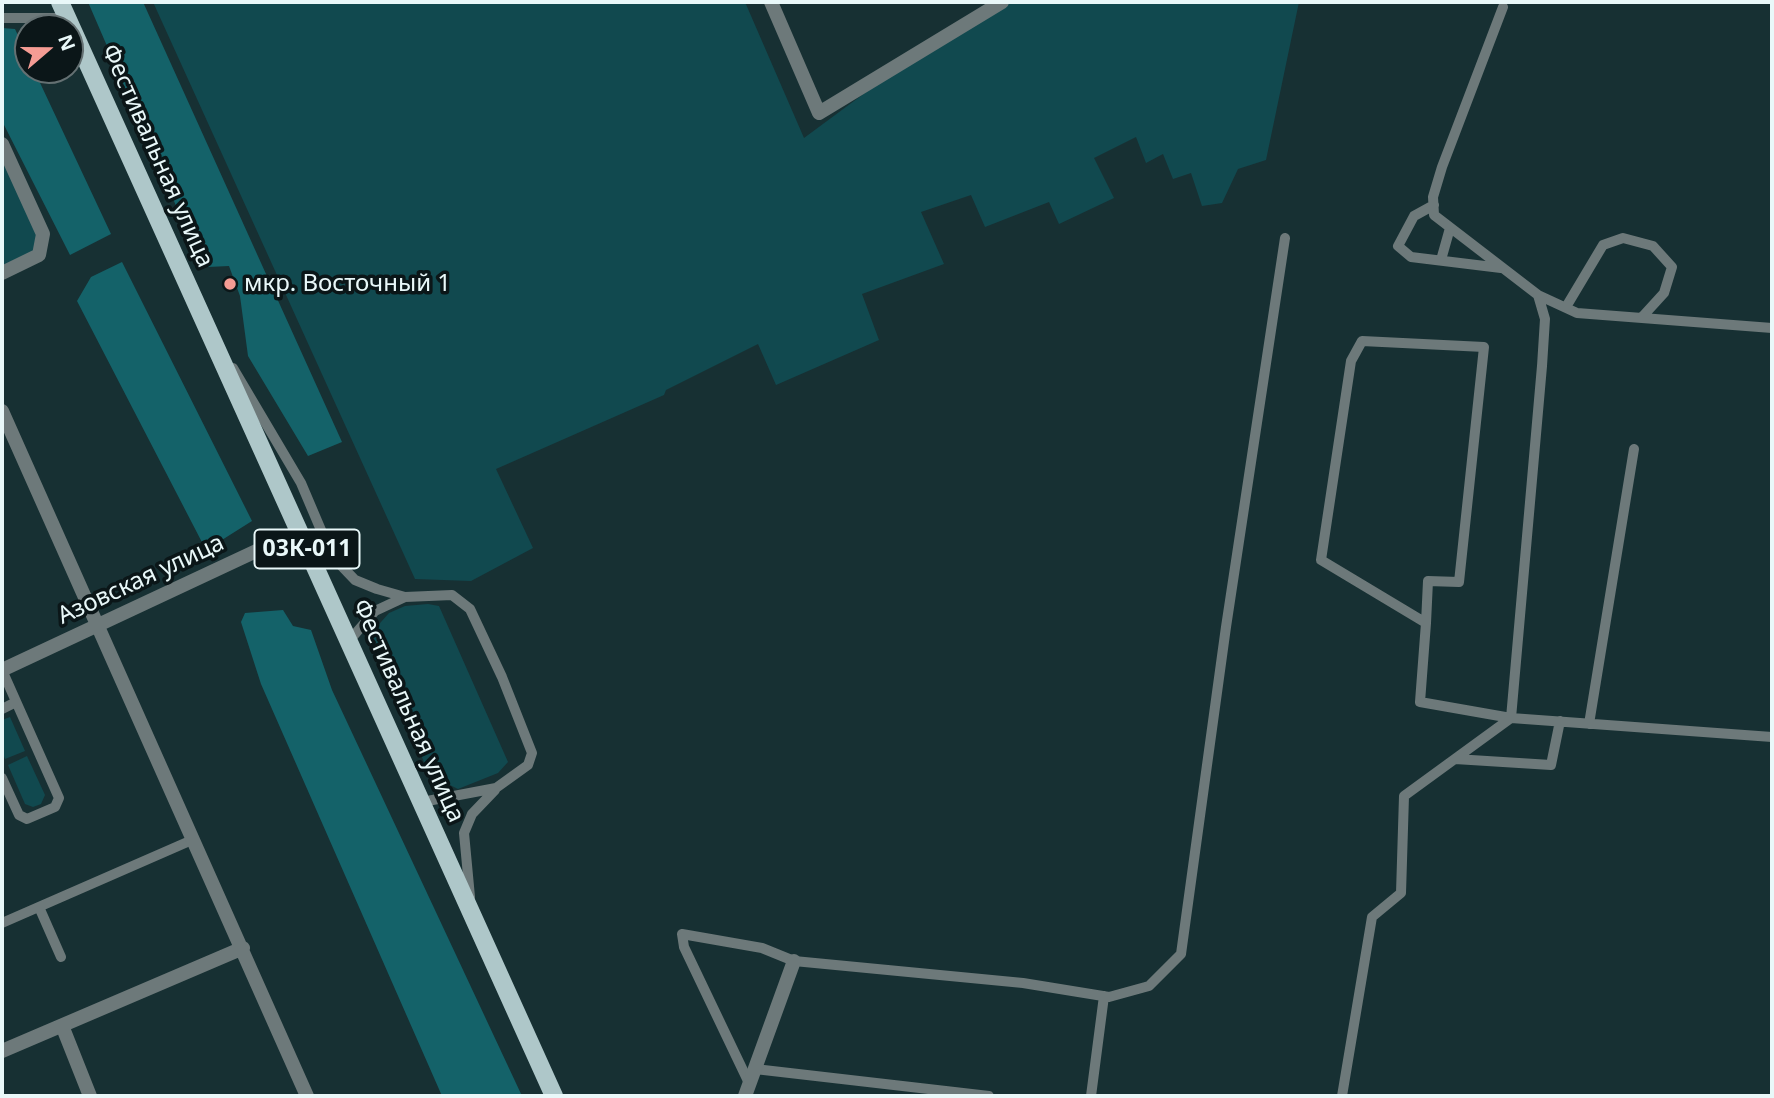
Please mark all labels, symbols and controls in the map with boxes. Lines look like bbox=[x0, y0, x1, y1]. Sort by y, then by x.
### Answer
north arrow bbox=[14, 14, 84, 84]
text: N bbox=[52, 31, 82, 54]
street label: Фестивальная улица bbox=[95, 40, 219, 272]
place label: мкр. Восточный 1 bbox=[244, 270, 451, 298]
marker: мкр. Восточный 1 bbox=[222, 276, 238, 292]
street label: Азовская улица bbox=[53, 529, 229, 631]
road number: 03К-011 bbox=[254, 530, 360, 568]
street label: Фестивальная улица bbox=[346, 595, 470, 827]

